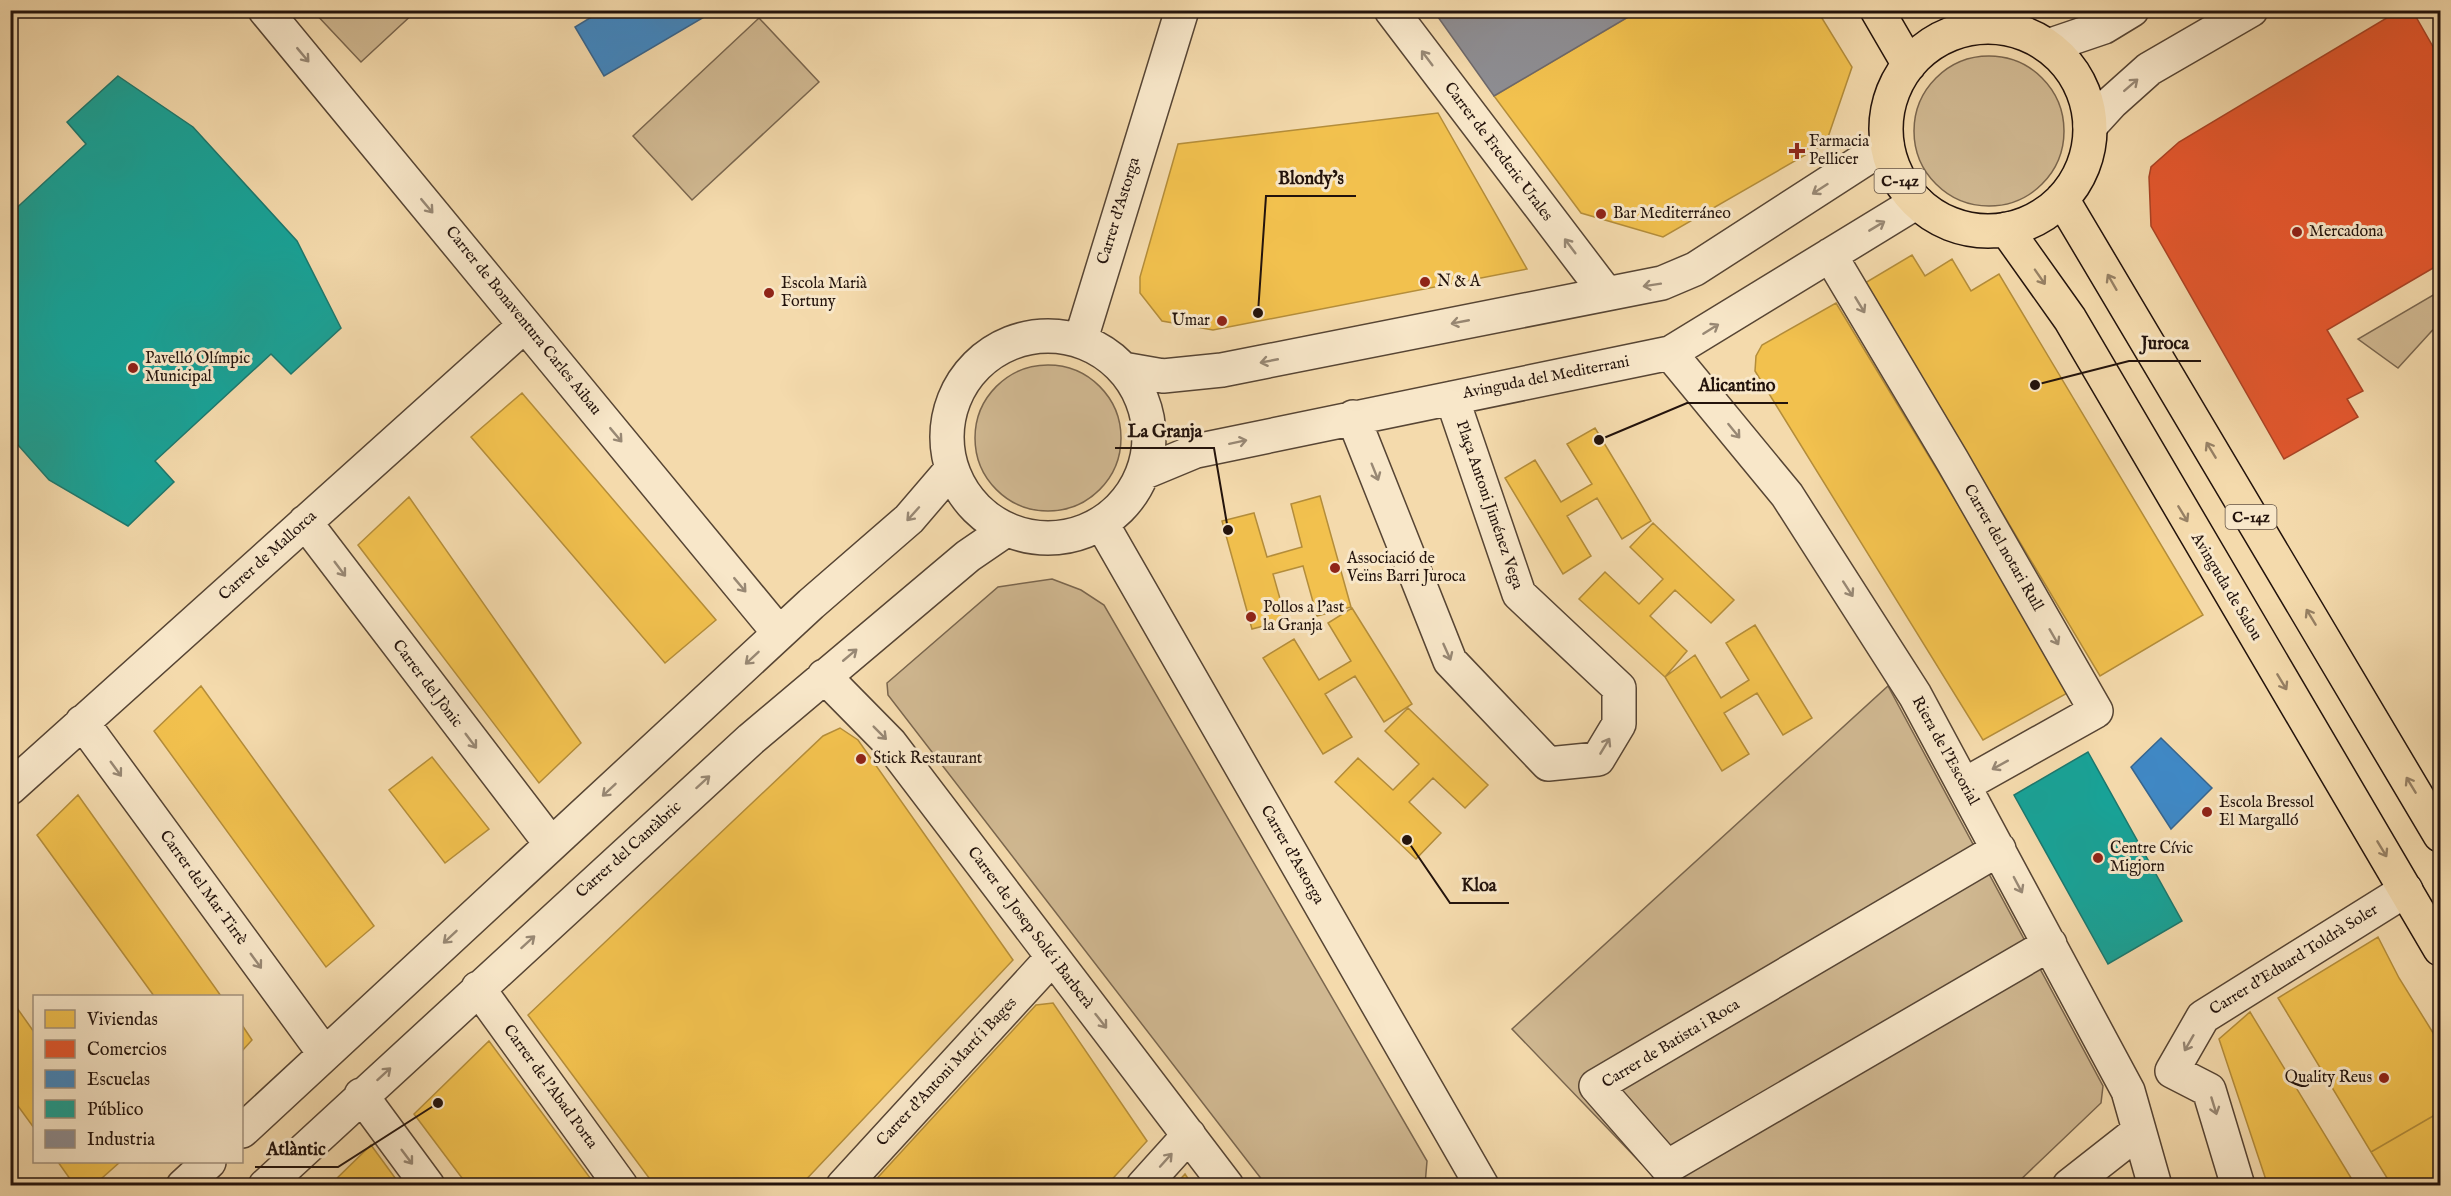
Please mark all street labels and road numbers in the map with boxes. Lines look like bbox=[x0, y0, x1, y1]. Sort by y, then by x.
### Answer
street label: Carrer de Frederic Urales bbox=[1439, 79, 1557, 226]
street label: Carrer d'Astorga bbox=[1093, 155, 1145, 267]
road number: C-14z bbox=[1874, 169, 1926, 193]
street label: Carrer de Bonaventura Carles Aibau bbox=[441, 222, 605, 420]
street label: Avinguda del Mediterrani bbox=[1460, 352, 1631, 404]
street label: Plaça Antoni Jiménez Vega bbox=[1451, 418, 1527, 592]
street label: Carrer del notari Rull bbox=[1959, 481, 2048, 615]
road number: C-14z bbox=[2226, 505, 2276, 529]
street label: Carrer de Mallorca bbox=[215, 507, 321, 605]
street label: Avinguda de Salou bbox=[2186, 529, 2266, 644]
street label: Carrer del Jònic bbox=[387, 636, 467, 732]
street label: Riera de l'Escorial bbox=[1907, 693, 1984, 810]
street label: Carrer del Cantàbric bbox=[572, 797, 686, 903]
street label: Carrer d'Astorga bbox=[1256, 802, 1328, 908]
street label: Carrer del Mar Tirrè bbox=[155, 827, 251, 949]
street label: Carrer de Josep Solé i Barberà bbox=[962, 843, 1098, 1013]
street label: Carrer d'Eduard Toldrà Soler bbox=[2206, 900, 2382, 1020]
street label: Carrer d'Antoni Martí i Bages bbox=[873, 993, 1022, 1151]
street label: Carrer de Batista i Roca bbox=[1598, 995, 1744, 1093]
street label: Carrer de l'Abad Porta bbox=[498, 1021, 602, 1153]

